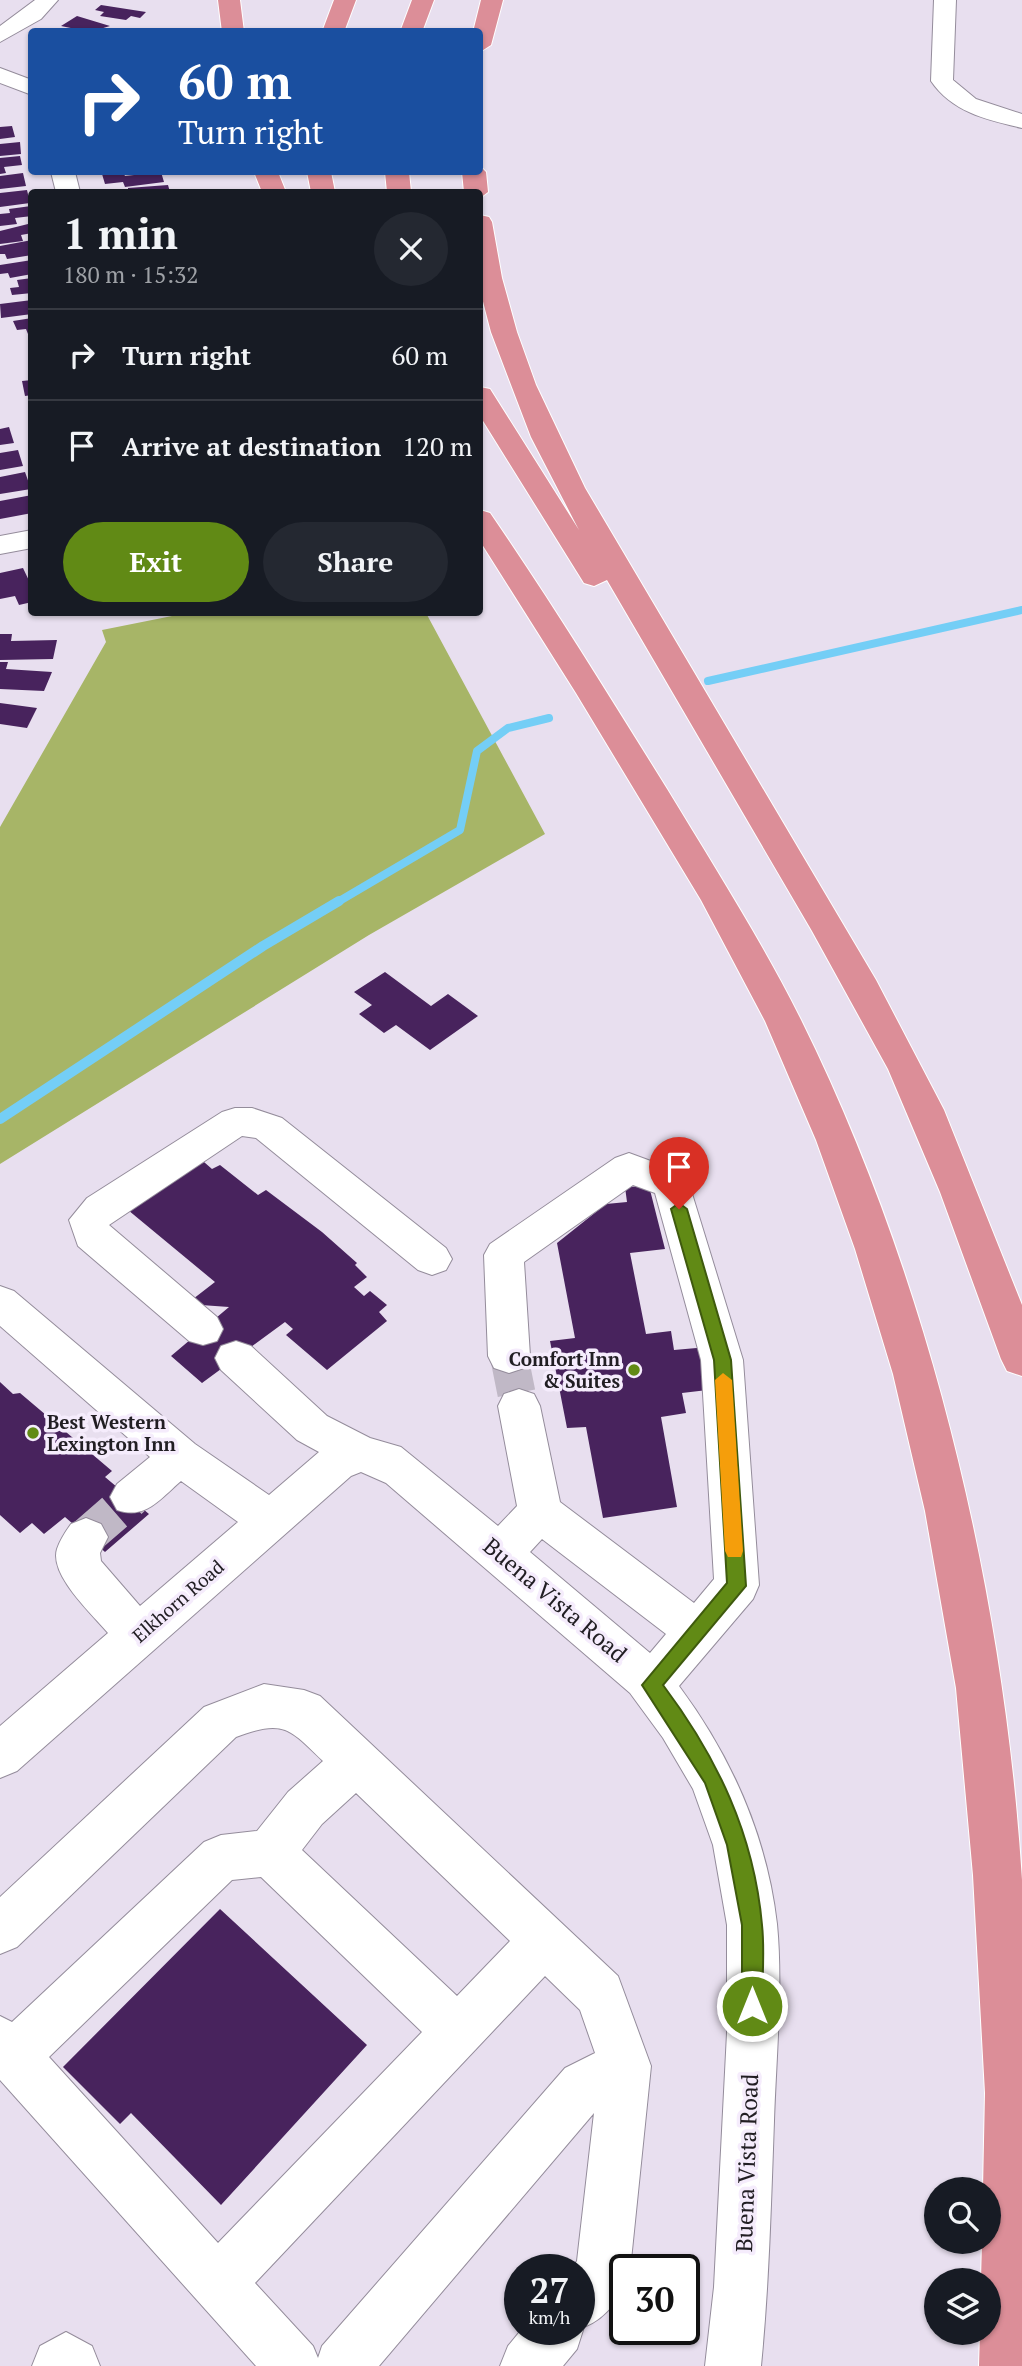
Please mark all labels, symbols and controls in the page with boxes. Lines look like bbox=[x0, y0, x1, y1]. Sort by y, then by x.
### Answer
text: 60 m bbox=[178, 48, 292, 113]
icon: right bbox=[63, 56, 154, 147]
text: Turn right bbox=[178, 111, 324, 153]
text: 1 min bbox=[63, 205, 178, 261]
button: close bbox=[374, 212, 448, 286]
text: 180 m · 15:32 bbox=[63, 259, 198, 290]
icon: right bbox=[63, 336, 101, 374]
text: Turn right bbox=[122, 338, 251, 372]
text: 60 m bbox=[392, 338, 448, 372]
icon: arrive bbox=[63, 427, 101, 465]
text: Arrive at destination bbox=[122, 429, 381, 463]
text: 120 m bbox=[402, 429, 473, 463]
button: Exit bbox=[63, 522, 249, 602]
button: Share bbox=[263, 522, 448, 602]
pin bbox=[649, 1137, 709, 1209]
icon: arrive bbox=[660, 1148, 698, 1186]
place label: Comfort Inn & Suites bbox=[509, 1346, 621, 1393]
marker: Comfort Inn & Suites bbox=[626, 1362, 642, 1378]
place label: Best Western Lexington Inn bbox=[47, 1409, 176, 1456]
marker: Best Western Lexington Inn bbox=[25, 1425, 41, 1441]
street label: Buena Vista Road bbox=[477, 1530, 634, 1669]
street label: Elkhorn Road bbox=[127, 1554, 229, 1647]
position arrow bbox=[715, 1969, 789, 2043]
street label: Buena Vista Road bbox=[728, 2073, 765, 2253]
map controls bbox=[924, 2177, 1001, 2345]
button: search bbox=[924, 2177, 1001, 2254]
speed limit sign: 30 bbox=[609, 2254, 700, 2345]
text: 27 bbox=[530, 2267, 569, 2313]
button: layers bbox=[924, 2268, 1001, 2345]
text: km/h bbox=[529, 2305, 570, 2329]

